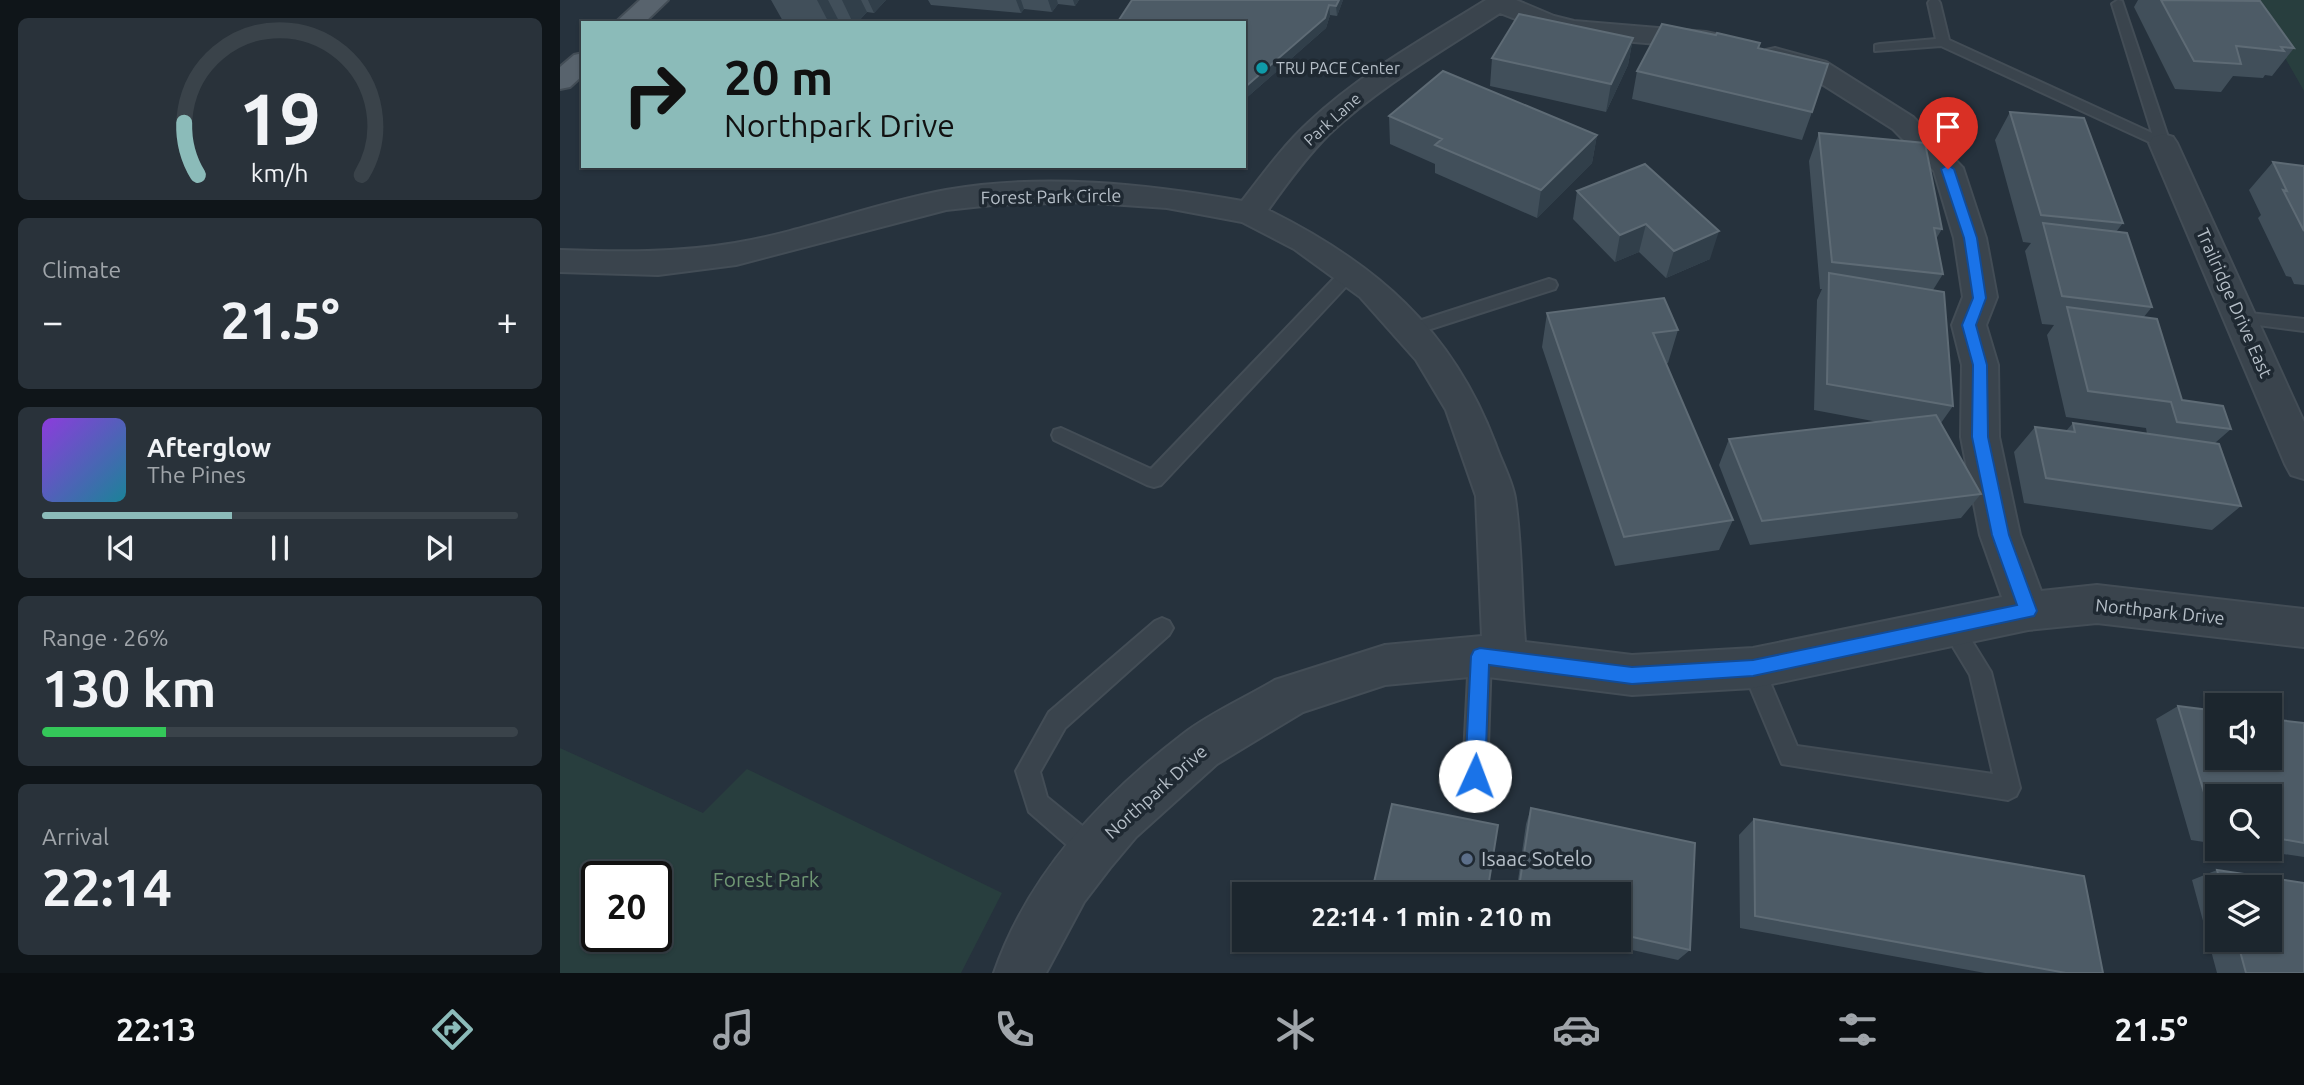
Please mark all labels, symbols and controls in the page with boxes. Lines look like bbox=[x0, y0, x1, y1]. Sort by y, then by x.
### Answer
icon: right bbox=[609, 49, 700, 140]
text: 20 m bbox=[724, 49, 833, 104]
place label: TRU PACE Center bbox=[1276, 59, 1400, 77]
marker: TRU PACE Center bbox=[1254, 60, 1270, 76]
text: 19 bbox=[239, 77, 321, 159]
street label: Park Lane bbox=[1300, 89, 1364, 149]
pin bbox=[1918, 97, 1978, 169]
text: Northpark Drive bbox=[724, 107, 955, 143]
icon: arrive bbox=[1929, 108, 1967, 146]
text: km/h bbox=[251, 159, 309, 187]
street label: Forest Park Circle bbox=[980, 185, 1122, 207]
street label: Trailridge Drive East bbox=[2193, 225, 2277, 380]
text: Climate bbox=[42, 257, 121, 282]
text: 21.5° bbox=[220, 291, 340, 349]
text: − bbox=[42, 300, 63, 342]
text: + bbox=[497, 300, 518, 342]
text: Afterglow bbox=[147, 433, 271, 462]
text: The Pines bbox=[147, 462, 246, 487]
icon: previous bbox=[102, 529, 140, 567]
icon: pause bbox=[261, 529, 299, 567]
icon: next bbox=[420, 529, 458, 567]
street label: Northpark Drive bbox=[2094, 594, 2226, 628]
text: Range · 26% bbox=[42, 625, 169, 650]
text: 130 km bbox=[42, 659, 216, 717]
map controls bbox=[2205, 693, 2282, 952]
button: sound bbox=[2205, 693, 2282, 770]
position arrow bbox=[1438, 739, 1512, 813]
street label: Northpark Drive bbox=[1100, 740, 1210, 842]
button: search bbox=[2205, 784, 2282, 861]
text: Arrival bbox=[42, 824, 109, 849]
place label: Isaac Sotelo bbox=[1481, 846, 1593, 870]
marker: Isaac Sotelo bbox=[1459, 851, 1475, 867]
text: 22:14 bbox=[42, 858, 172, 916]
speed limit sign: 20 bbox=[581, 861, 672, 952]
park label: Forest Park bbox=[713, 867, 820, 891]
button: layers bbox=[2205, 875, 2282, 952]
text: 22:14 · 1 min · 210 m bbox=[1311, 902, 1552, 931]
icon: directions bbox=[428, 1005, 477, 1054]
icon: music bbox=[709, 1005, 758, 1054]
icon: phone bbox=[990, 1005, 1039, 1054]
icon: climate bbox=[1271, 1005, 1320, 1054]
icon: car bbox=[1552, 1005, 1601, 1054]
icon: filters bbox=[1833, 1005, 1882, 1054]
text: 22:13 bbox=[116, 1011, 196, 1047]
text: 21.5° bbox=[2115, 1011, 2188, 1047]

